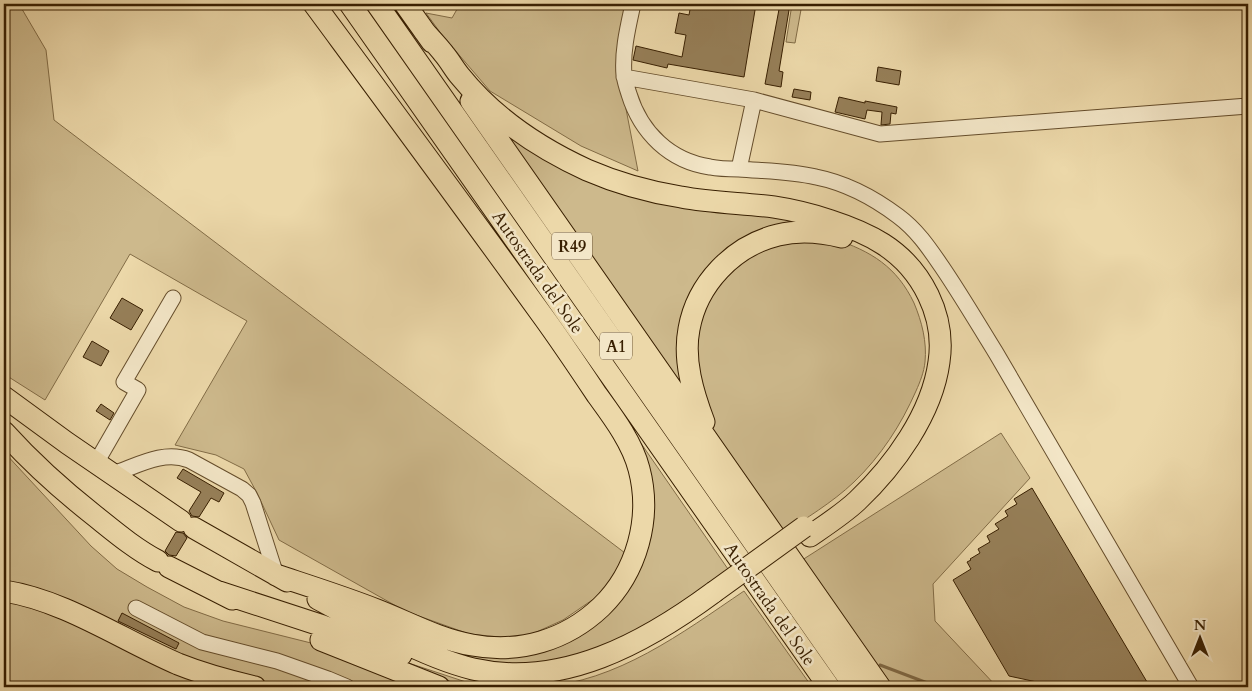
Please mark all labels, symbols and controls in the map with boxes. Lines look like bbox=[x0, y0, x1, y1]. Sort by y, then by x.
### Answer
street label: Autostrada del Sole bbox=[486, 206, 589, 339]
road number: R49 bbox=[552, 232, 592, 260]
road number: A1 bbox=[600, 332, 632, 360]
street label: Autostrada del Sole bbox=[718, 538, 821, 671]
north arrow bbox=[1174, 614, 1224, 664]
text: N bbox=[1194, 616, 1206, 635]

